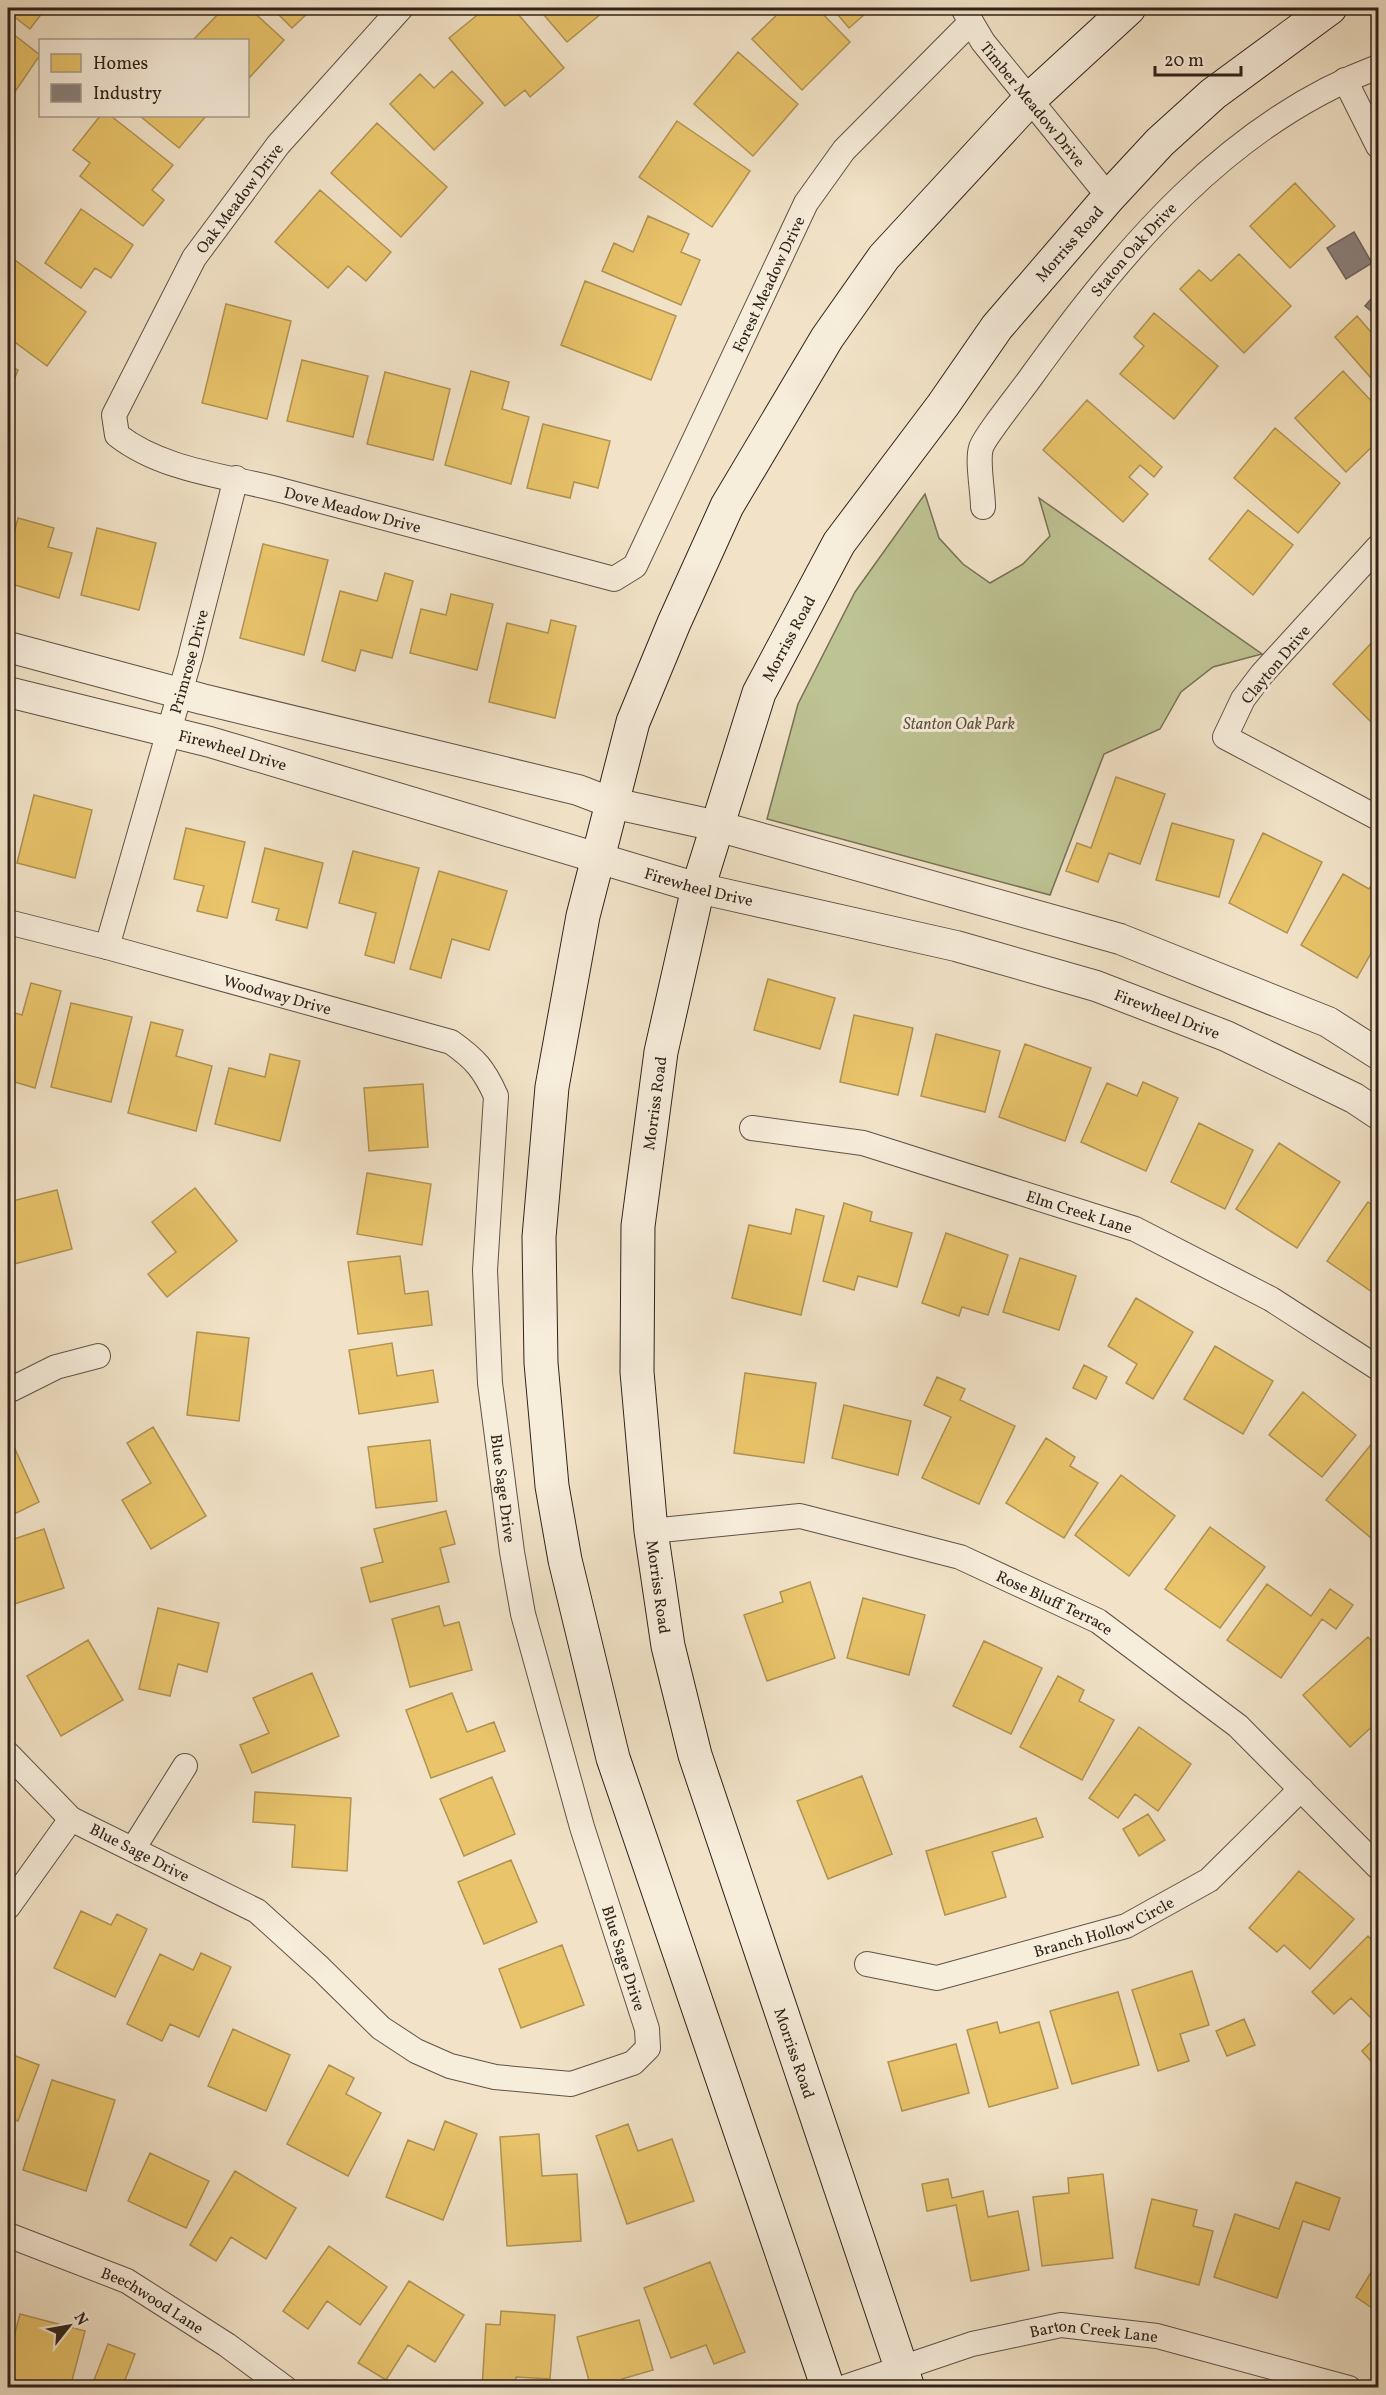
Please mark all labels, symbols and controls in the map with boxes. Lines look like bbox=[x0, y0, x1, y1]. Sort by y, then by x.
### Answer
street label: Timber Meadow Drive bbox=[974, 38, 1089, 172]
legend bbox=[39, 39, 249, 117]
scale bar bbox=[1155, 39, 1240, 77]
text: 20 m bbox=[1164, 49, 1204, 74]
text: Homes bbox=[93, 52, 148, 77]
text: Industry bbox=[93, 82, 162, 107]
street label: Oak Meadow Drive bbox=[192, 139, 289, 259]
street label: Staton Oak Drive bbox=[1087, 198, 1182, 302]
street label: Morriss Road bbox=[1031, 202, 1110, 288]
street label: Forest Meadow Drive bbox=[728, 213, 811, 357]
street label: Dove Meadow Drive bbox=[281, 482, 423, 540]
street label: Morriss Road bbox=[758, 592, 822, 686]
street label: Primrose Drive bbox=[166, 607, 215, 717]
street label: Clayton Drive bbox=[1237, 621, 1316, 710]
park label: Stanton Oak Park bbox=[903, 714, 1015, 736]
street label: Firewheel Drive bbox=[176, 726, 289, 777]
street label: Firewheel Drive bbox=[641, 864, 755, 913]
street label: Woodway Drive bbox=[220, 971, 334, 1021]
street label: Firewheel Drive bbox=[1111, 985, 1223, 1046]
street label: Morriss Road bbox=[639, 1055, 673, 1152]
street label: Elm Creek Lane bbox=[1023, 1186, 1135, 1240]
street label: Blue Sage Drive bbox=[484, 1433, 520, 1544]
street label: Morriss Road bbox=[640, 1539, 674, 1636]
street label: Rose Bluff Terrace bbox=[992, 1566, 1117, 1641]
street label: Blue Sage Drive bbox=[85, 1819, 193, 1888]
street label: Branch Hollow Circle bbox=[1031, 1893, 1178, 1964]
street label: Blue Sage Drive bbox=[595, 1903, 650, 2014]
street label: Morriss Road bbox=[767, 2005, 819, 2102]
street label: Beechwood Lane bbox=[97, 2263, 207, 2340]
north arrow bbox=[39, 2296, 99, 2356]
text: N bbox=[68, 2309, 93, 2330]
street label: Barton Creek Lane bbox=[1028, 2316, 1159, 2349]

